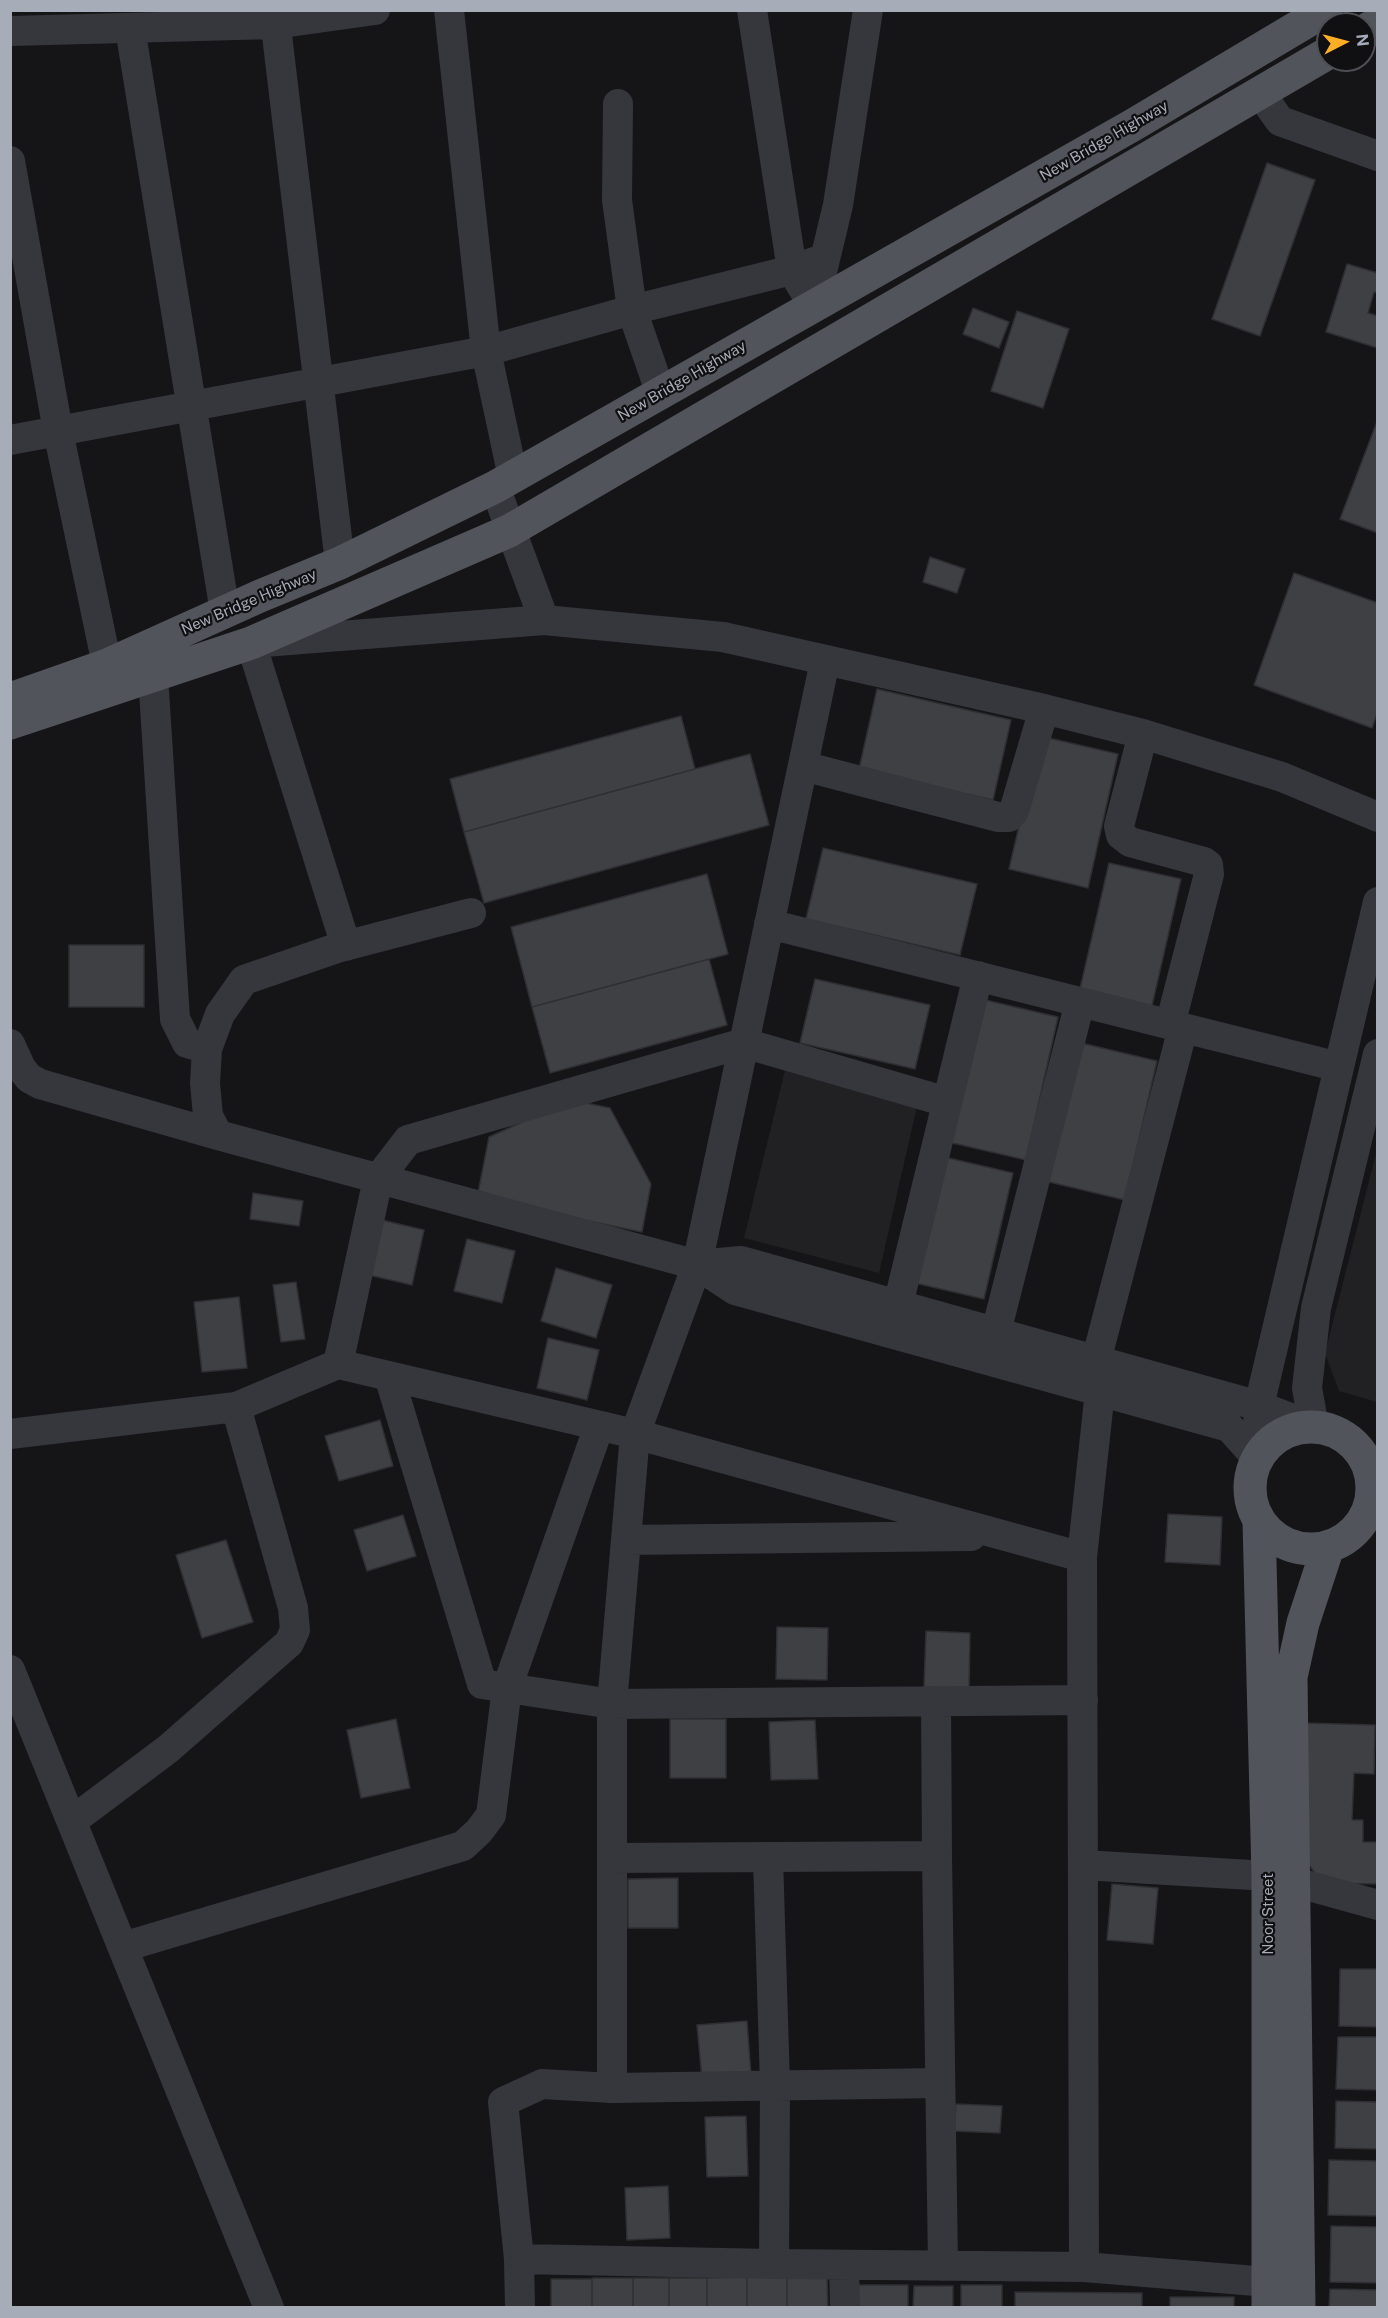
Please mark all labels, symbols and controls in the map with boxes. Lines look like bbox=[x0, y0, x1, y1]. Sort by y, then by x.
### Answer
north arrow bbox=[1316, 12, 1376, 72]
text: N bbox=[1352, 33, 1373, 47]
street label: New Bridge Highway bbox=[1037, 97, 1171, 185]
street label: New Bridge Highway bbox=[615, 337, 749, 425]
street label: New Bridge Highway bbox=[179, 565, 319, 639]
street label: Noor Street bbox=[1259, 1873, 1277, 1955]

